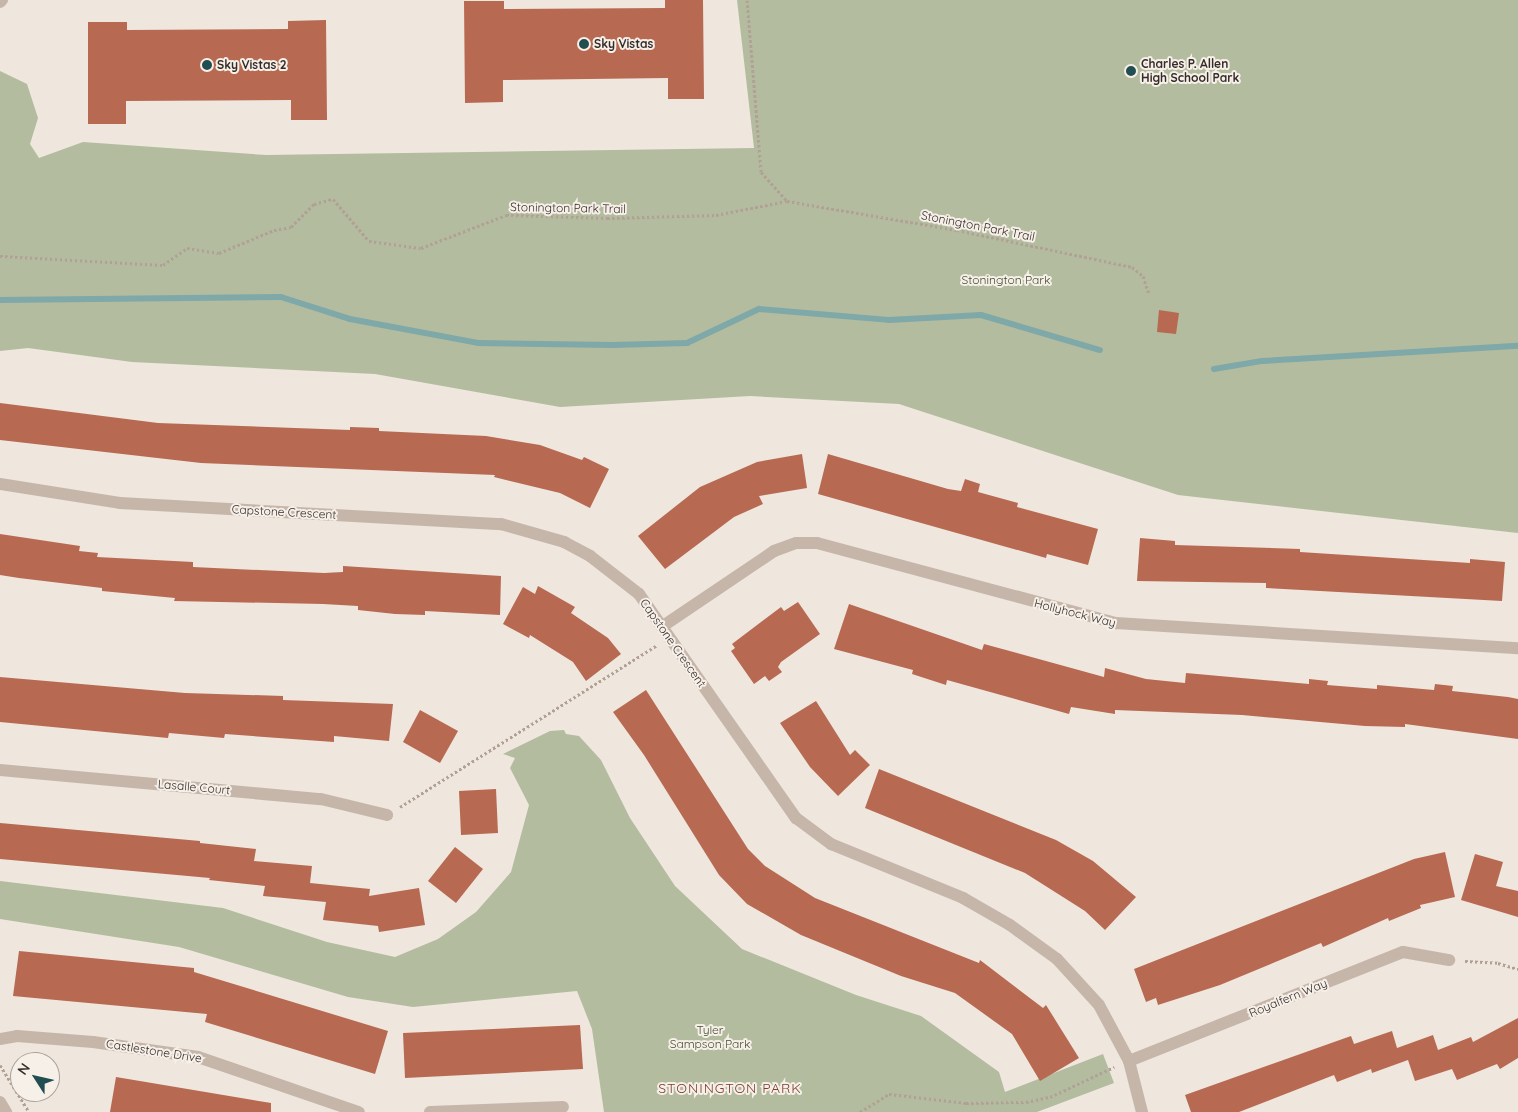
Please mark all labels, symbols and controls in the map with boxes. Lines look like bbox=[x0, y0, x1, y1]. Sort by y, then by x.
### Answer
place label: Sky Vistas bbox=[594, 37, 653, 51]
marker: Sky Vistas bbox=[578, 38, 590, 50]
place label: Charles P. Allen High School Park bbox=[1141, 57, 1239, 85]
place label: Sky Vistas 2 bbox=[217, 58, 287, 72]
marker: Sky Vistas 2 bbox=[201, 59, 213, 71]
marker: Charles P. Allen High School Park bbox=[1125, 65, 1137, 77]
street label: Stonington Park Trail bbox=[510, 200, 626, 216]
street label: Stonington Park Trail bbox=[920, 208, 1036, 244]
park label: Stonington Park bbox=[962, 273, 1050, 287]
street label: Capstone Crescent bbox=[231, 502, 337, 522]
street label: Capstone Crescent bbox=[637, 596, 709, 690]
street label: Hollyhock Way bbox=[1033, 596, 1117, 630]
street label: Lasalle Court bbox=[157, 777, 231, 797]
street label: Royalfern Way bbox=[1247, 976, 1329, 1020]
park label: Tyler Sampson Park bbox=[670, 1023, 750, 1051]
street label: Castlestone Drive bbox=[105, 1036, 203, 1066]
north arrow bbox=[10, 1052, 60, 1102]
text: N bbox=[13, 1060, 34, 1078]
district label: STONINGTON PARK bbox=[656, 1080, 804, 1096]

